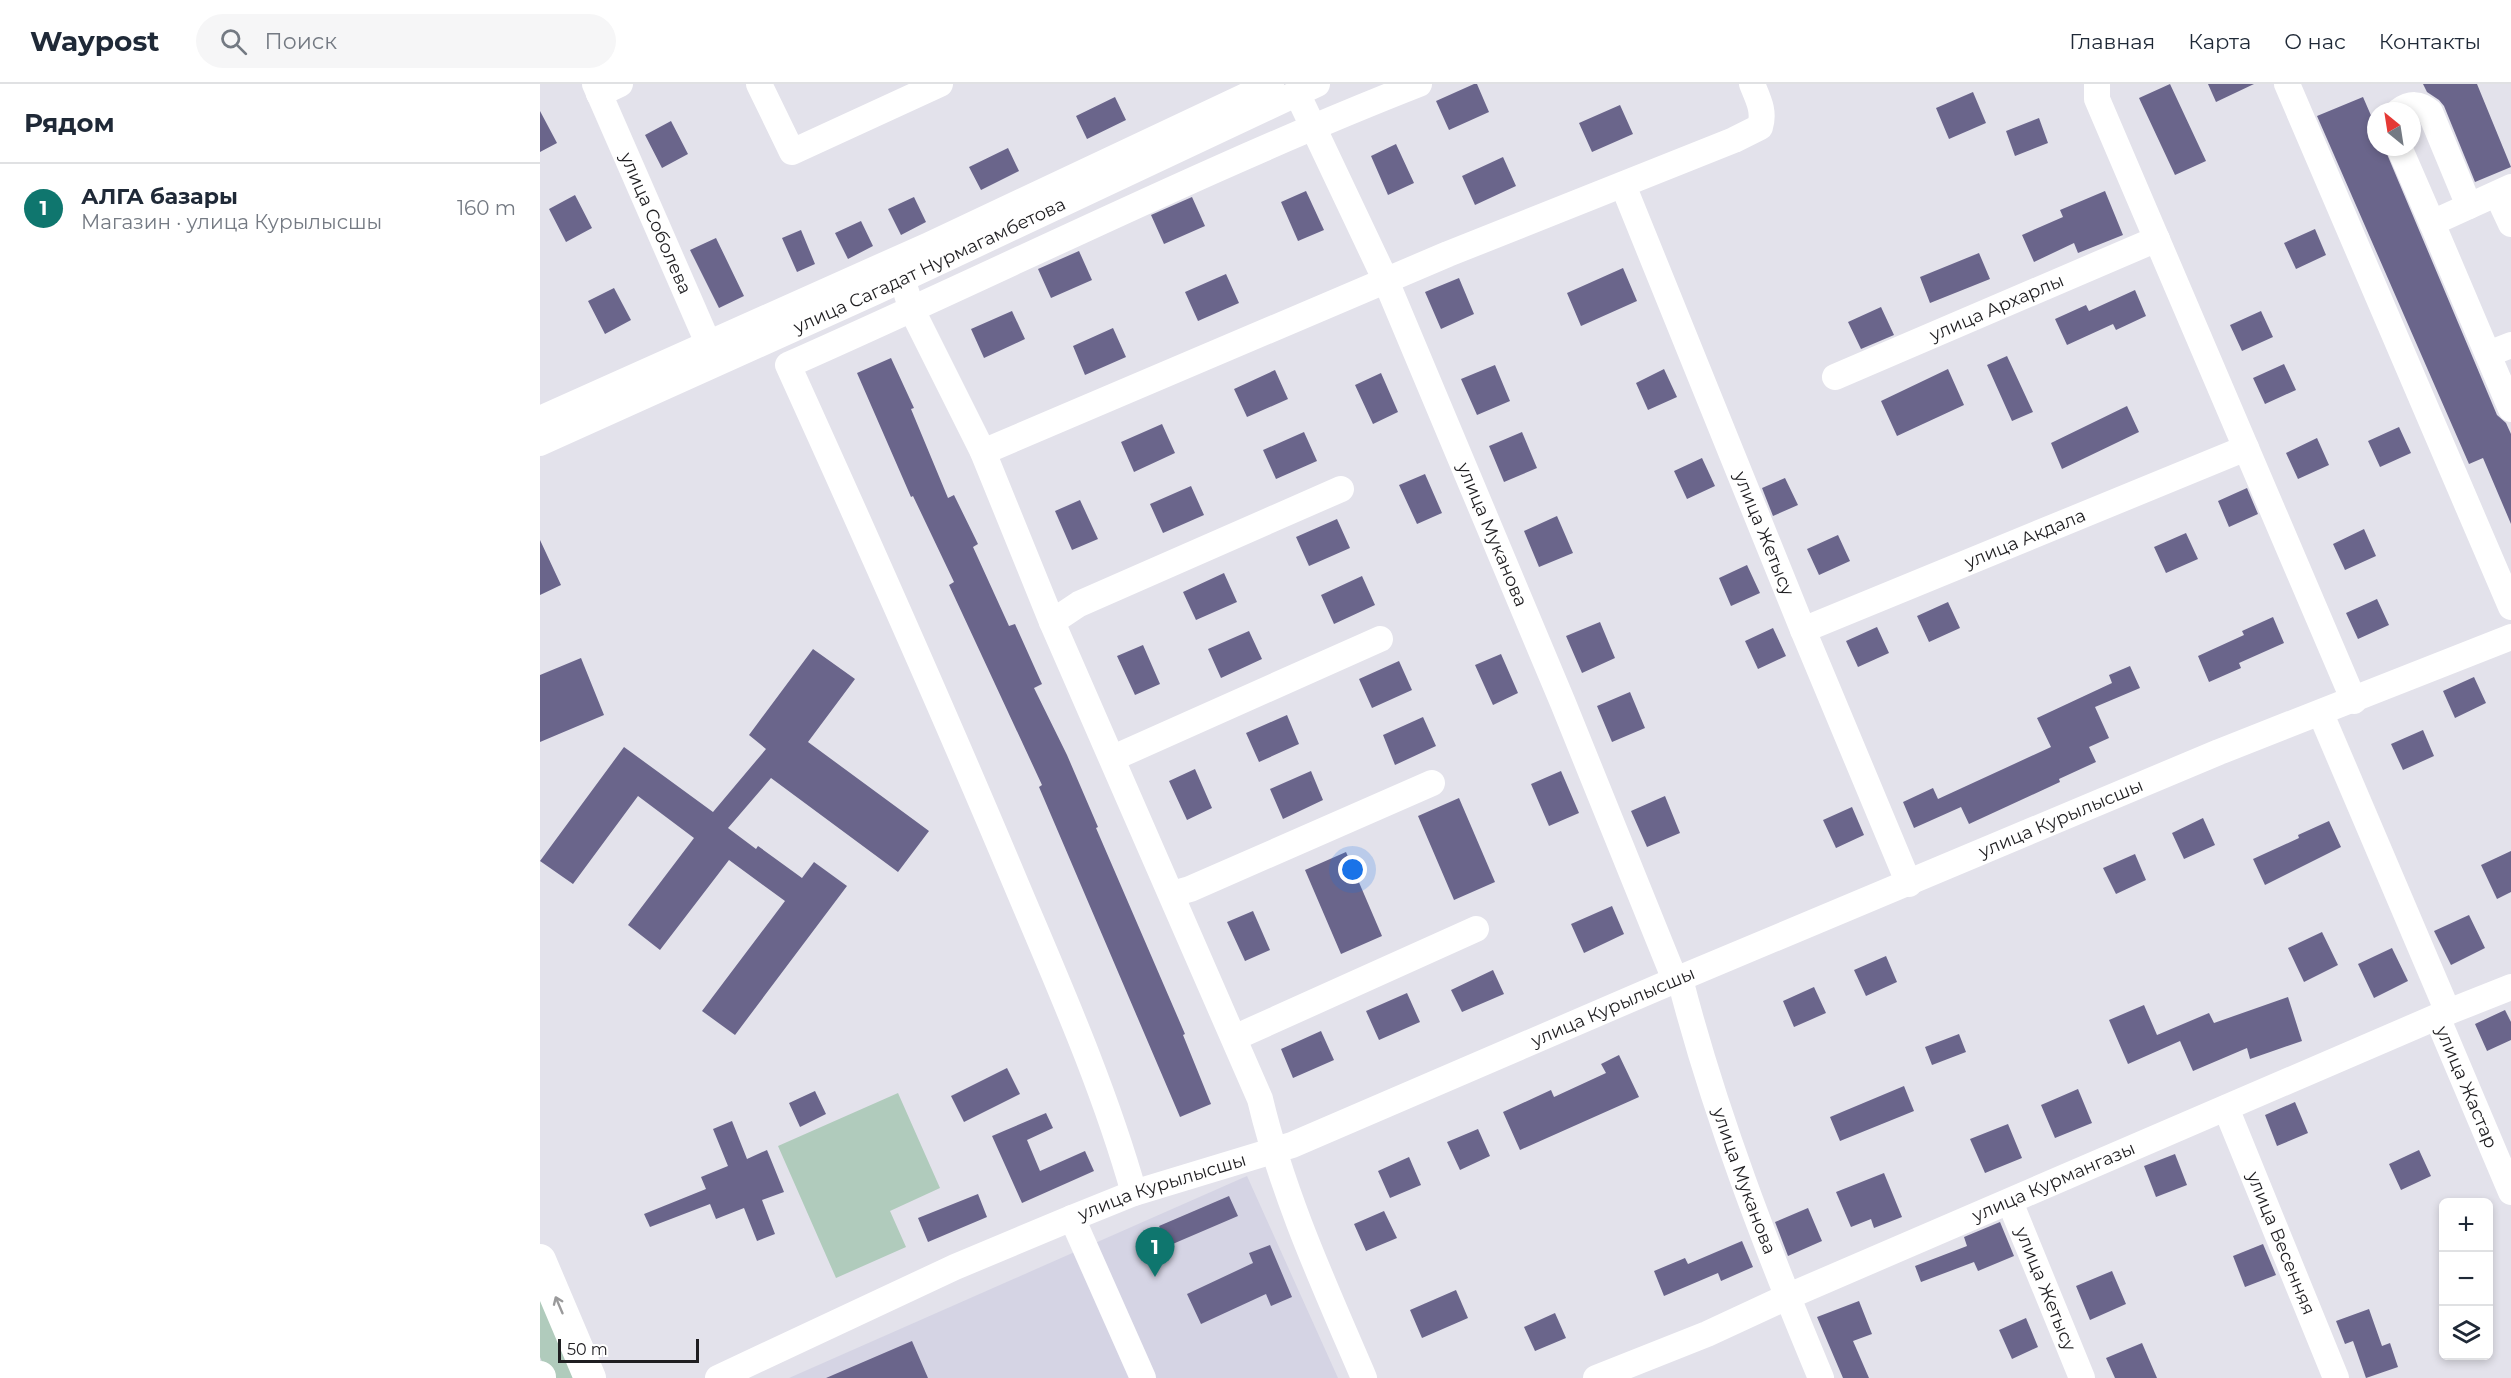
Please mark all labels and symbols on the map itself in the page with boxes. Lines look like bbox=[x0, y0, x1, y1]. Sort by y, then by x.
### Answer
north arrow bbox=[2367, 102, 2421, 156]
street label: улица Соболева bbox=[615, 148, 696, 297]
street label: улица Сагадат Нурмагамбетова bbox=[789, 193, 1069, 339]
street label: улица Архарлы bbox=[1925, 269, 2067, 347]
street label: улица Муканова bbox=[1452, 458, 1532, 610]
street label: улица Жетысу bbox=[1729, 467, 1799, 599]
street label: улица Акдала bbox=[1960, 504, 2089, 574]
street label: улица Курылысшы bbox=[1975, 774, 2146, 863]
your location bbox=[1338, 855, 1367, 884]
street label: улица Курылысшы bbox=[1527, 962, 1698, 1052]
street label: улица Жастар bbox=[2431, 1022, 2502, 1151]
street label: улица Муканова bbox=[1707, 1104, 1781, 1257]
street label: улица Курмангазы bbox=[1968, 1137, 2139, 1227]
street label: улица Курылысшы bbox=[1074, 1149, 1249, 1226]
street label: улица Весенняя bbox=[2242, 1167, 2320, 1318]
street label: улица Жетысу bbox=[2010, 1223, 2081, 1354]
pin: 1 bbox=[1136, 1228, 1174, 1277]
one-way arrow bbox=[553, 1296, 564, 1315]
scale bar bbox=[558, 1336, 699, 1364]

